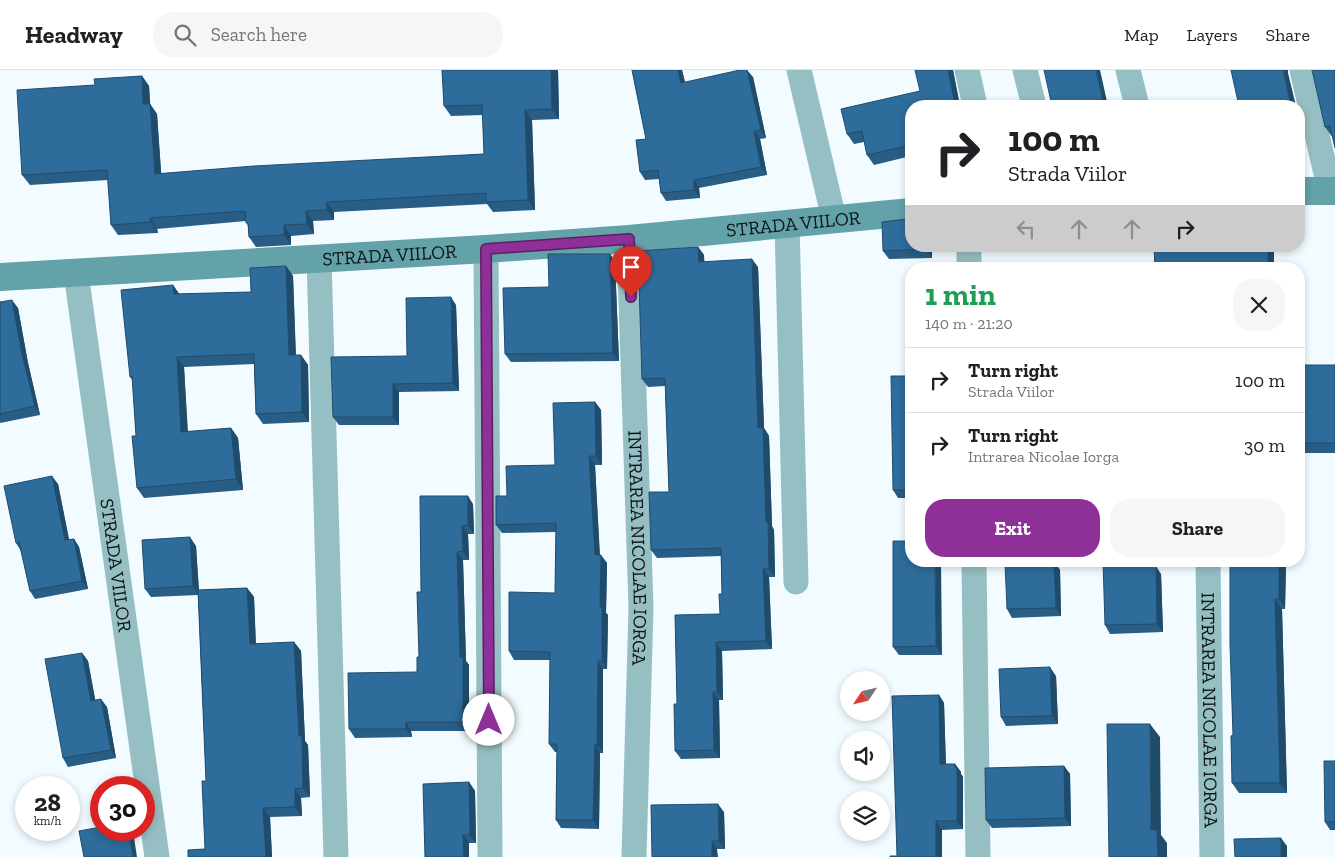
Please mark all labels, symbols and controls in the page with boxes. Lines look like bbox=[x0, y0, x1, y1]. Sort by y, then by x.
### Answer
search box bbox=[153, 12, 503, 57]
text: Headway bbox=[25, 20, 123, 49]
icon: search bbox=[171, 21, 199, 49]
text: Search here bbox=[211, 23, 307, 46]
text: Map bbox=[1124, 24, 1159, 46]
text: Layers bbox=[1187, 24, 1238, 46]
text: Share bbox=[1266, 24, 1310, 46]
text: 100 m bbox=[1008, 118, 1100, 160]
icon: right bbox=[925, 120, 990, 185]
text: Strada Viilor bbox=[1008, 160, 1127, 187]
street label: STRADA VIILOR bbox=[725, 206, 861, 242]
icon: left bbox=[1012, 215, 1040, 243]
icon: ahead bbox=[1065, 215, 1093, 243]
icon: ahead bbox=[1118, 215, 1146, 243]
icon: right bbox=[1171, 215, 1199, 243]
street label: STRADA VIILOR bbox=[322, 240, 457, 270]
pin bbox=[610, 246, 652, 297]
icon: arrive bbox=[617, 253, 645, 281]
text: 1 min bbox=[925, 277, 996, 313]
button: close bbox=[1233, 279, 1285, 331]
text: 140 m · 21:20 bbox=[925, 314, 1013, 333]
text: Turn right bbox=[968, 359, 1058, 382]
icon: right bbox=[925, 366, 953, 394]
text: 100 m bbox=[1235, 369, 1285, 392]
text: Strada Viilor bbox=[968, 382, 1055, 401]
text: Turn right bbox=[968, 424, 1058, 447]
street label: INTRAREA NICOLAE IORGA bbox=[623, 430, 652, 666]
icon: right bbox=[925, 431, 953, 459]
text: 30 m bbox=[1244, 434, 1285, 457]
text: Intrarea Nicolae Iorga bbox=[968, 447, 1119, 466]
street label: STRADA VIILOR bbox=[95, 497, 137, 634]
button: Exit bbox=[925, 499, 1100, 557]
button: Share bbox=[1110, 499, 1285, 557]
street label: INTRAREA NICOLAE IORGA bbox=[1196, 592, 1223, 828]
north arrow bbox=[840, 671, 890, 721]
map controls bbox=[840, 671, 890, 841]
position arrow bbox=[462, 693, 514, 745]
button: sound bbox=[840, 731, 890, 781]
speed limit sign: 30 bbox=[90, 776, 155, 841]
text: 28 bbox=[34, 787, 61, 817]
button: layers bbox=[840, 791, 890, 841]
text: km/h bbox=[34, 814, 61, 828]

